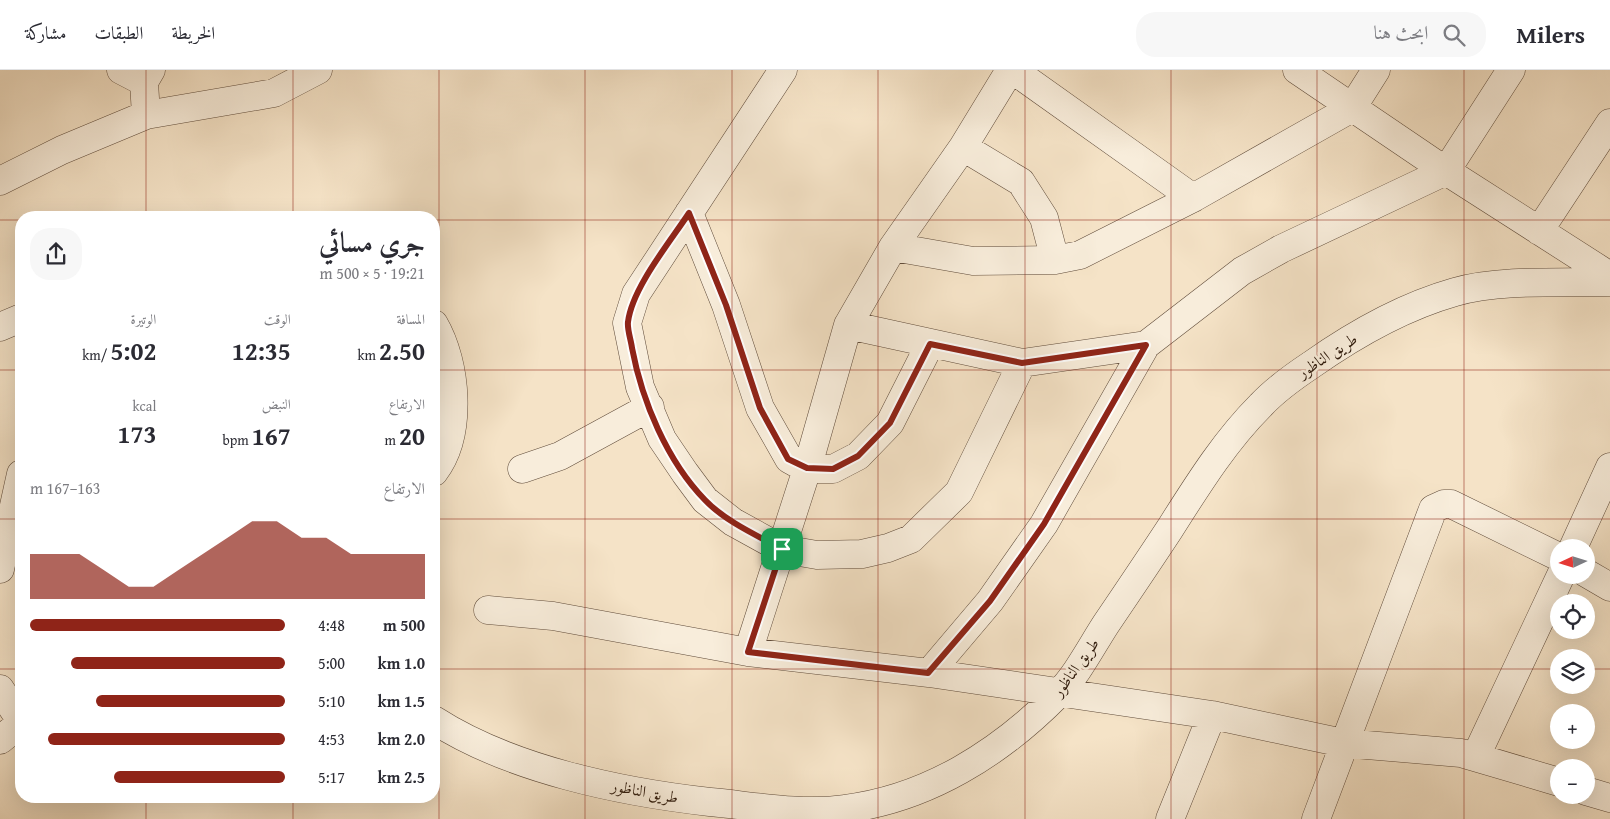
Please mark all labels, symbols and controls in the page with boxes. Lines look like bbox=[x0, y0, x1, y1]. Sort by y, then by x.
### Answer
search box bbox=[1136, 12, 1486, 57]
text: Milers bbox=[1516, 17, 1585, 52]
text: ابحث هنا bbox=[1373, 18, 1428, 46]
text: مشاركة bbox=[25, 19, 66, 46]
text: الطبقات bbox=[94, 19, 143, 46]
text: الخريطة bbox=[171, 19, 215, 46]
icon: search bbox=[1440, 21, 1468, 49]
text: جري مسائي bbox=[319, 221, 425, 262]
button: share bbox=[30, 228, 82, 280]
text: 19:21 · 5 × 500 m bbox=[320, 261, 425, 285]
text: الوتيرة bbox=[131, 309, 156, 329]
text: الوقت bbox=[264, 309, 291, 329]
text: المسافة bbox=[396, 309, 425, 329]
street label: طريق الناظور bbox=[1290, 327, 1362, 385]
text: 5:02 bbox=[110, 333, 156, 369]
text: 12:35 bbox=[232, 333, 291, 369]
text: 2.50 bbox=[379, 333, 425, 369]
text: /km bbox=[82, 345, 110, 365]
text: km bbox=[357, 345, 379, 365]
text: النبض bbox=[262, 394, 291, 414]
text: الارتفاع bbox=[389, 394, 425, 414]
text: kcal bbox=[132, 396, 156, 416]
text: 173 bbox=[117, 416, 156, 452]
text: 167 bbox=[252, 418, 291, 454]
text: 20 bbox=[399, 418, 425, 454]
text: bpm bbox=[222, 430, 252, 450]
text: m bbox=[385, 430, 399, 450]
text: 163–167 m bbox=[30, 476, 100, 500]
text: الارتفاع bbox=[383, 476, 425, 500]
pin bbox=[761, 528, 803, 570]
icon: arrive bbox=[768, 535, 796, 563]
north arrow bbox=[1550, 539, 1595, 584]
map controls bbox=[1550, 539, 1595, 804]
button: locate bbox=[1550, 594, 1595, 639]
text: 4:48 bbox=[318, 613, 345, 637]
text: 500 m bbox=[383, 613, 425, 637]
street label: طريق الناظور bbox=[1044, 633, 1105, 703]
button: layers bbox=[1550, 649, 1595, 694]
text: 5:00 bbox=[318, 651, 345, 675]
text: 1.0 km bbox=[378, 651, 425, 675]
text: 5:10 bbox=[318, 689, 345, 713]
text: 1.5 km bbox=[378, 689, 425, 713]
button: + bbox=[1550, 704, 1595, 749]
text: 4:53 bbox=[318, 727, 345, 751]
text: 2.0 km bbox=[378, 727, 425, 751]
button: − bbox=[1550, 759, 1595, 804]
text: 5:17 bbox=[318, 765, 345, 789]
text: 2.5 km bbox=[378, 765, 425, 789]
street label: طريق الناظور bbox=[608, 772, 680, 809]

